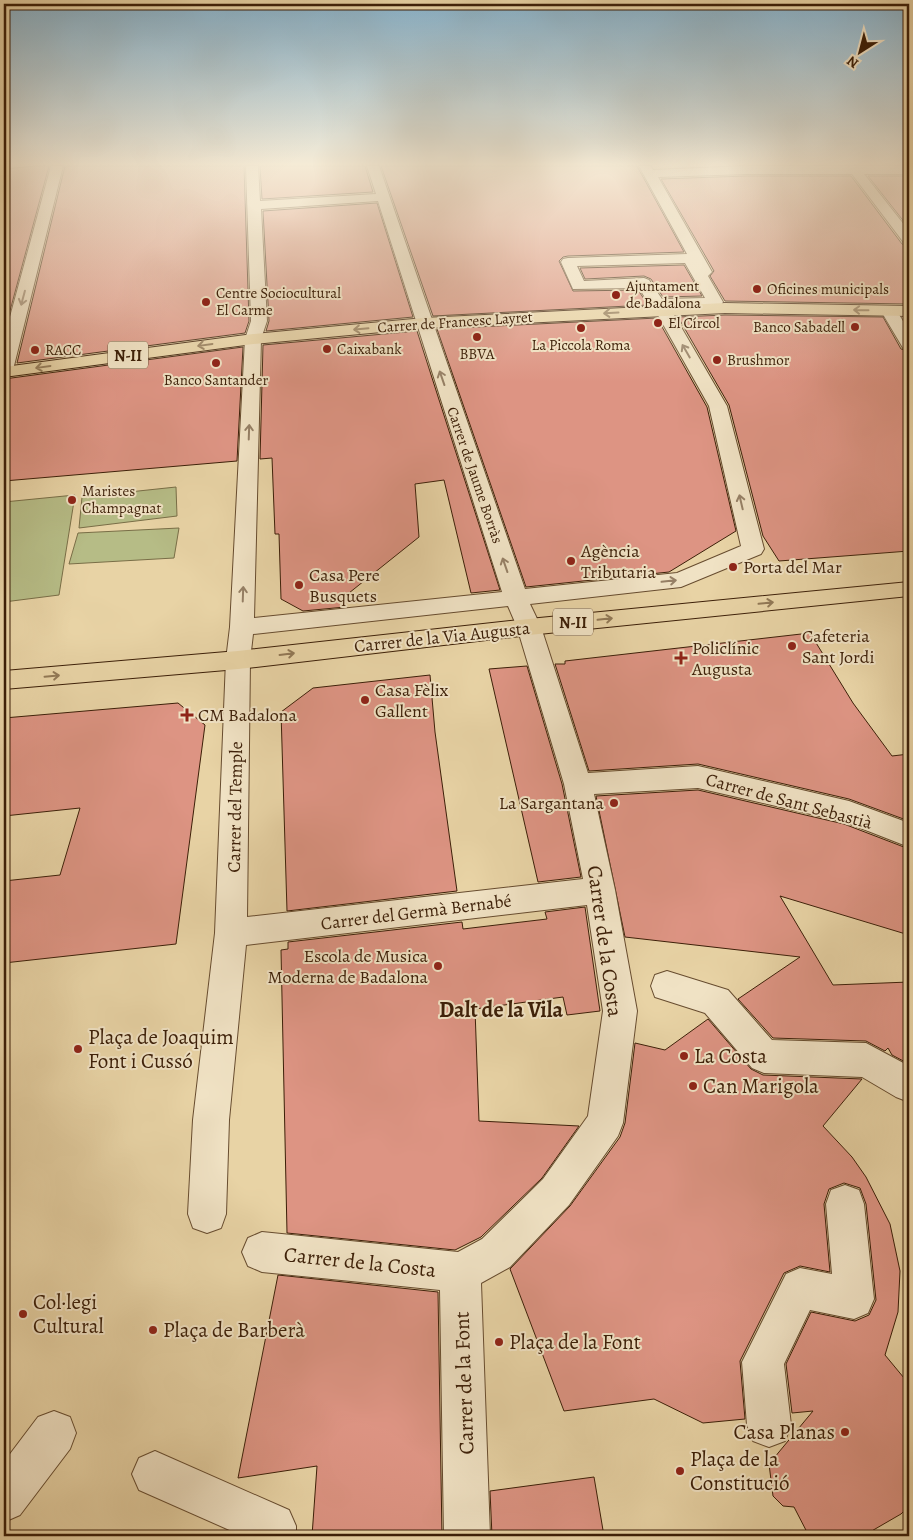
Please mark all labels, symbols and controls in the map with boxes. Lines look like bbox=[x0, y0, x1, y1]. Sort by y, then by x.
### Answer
north arrow bbox=[836, 28, 886, 78]
text: N bbox=[843, 51, 862, 73]
place label: Ajuntament de Badalona bbox=[625, 276, 701, 313]
place label: Oficines municipals bbox=[767, 279, 889, 299]
place label: Centre Sociocultural El Carme bbox=[216, 283, 341, 320]
marker: Oficines municipals bbox=[751, 283, 763, 295]
marker: Ajuntament de Badalona bbox=[610, 289, 622, 301]
one-way arrow bbox=[17, 290, 27, 306]
marker: Centre Sociocultural El Carme bbox=[200, 296, 212, 308]
one-way arrow bbox=[853, 305, 869, 315]
street label: Carrer de Francesc Layret bbox=[377, 307, 533, 337]
one-way arrow bbox=[603, 308, 619, 317]
place label: El Círcol bbox=[668, 313, 720, 333]
marker: El Círcol bbox=[652, 317, 664, 329]
place label: Banco Sabadell bbox=[753, 317, 845, 337]
marker: Banco Sabadell bbox=[849, 321, 861, 333]
marker: La Piccola Roma bbox=[575, 322, 587, 334]
one-way arrow bbox=[353, 324, 369, 333]
marker: BBVA bbox=[471, 331, 483, 343]
place label: La Piccola Roma bbox=[532, 335, 630, 355]
place label: Caixabank bbox=[337, 339, 402, 359]
place label: RACC bbox=[45, 340, 81, 360]
one-way arrow bbox=[197, 340, 213, 350]
road number: N-II bbox=[108, 342, 148, 368]
marker: Caixabank bbox=[321, 343, 333, 355]
marker: RACC bbox=[29, 344, 41, 356]
place label: BBVA bbox=[459, 344, 495, 364]
one-way arrow bbox=[681, 344, 691, 358]
place label: Brushmor bbox=[727, 350, 790, 370]
marker: Brushmor bbox=[711, 354, 723, 366]
marker: Banco Santander bbox=[210, 357, 222, 369]
one-way arrow bbox=[36, 362, 52, 372]
place label: Banco Santander bbox=[164, 370, 268, 390]
one-way arrow bbox=[437, 371, 446, 386]
street label: Carrer de Jaume Borràs bbox=[442, 404, 508, 546]
one-way arrow bbox=[245, 424, 254, 440]
place label: Maristes Champagnat bbox=[82, 481, 162, 518]
marker: Maristes Champagnat bbox=[66, 494, 78, 506]
one-way arrow bbox=[736, 494, 745, 510]
place label: Agència Tributaria bbox=[580, 539, 656, 584]
marker: Agència Tributaria bbox=[565, 555, 577, 567]
place label: Porta del Mar bbox=[743, 555, 842, 579]
one-way arrow bbox=[500, 557, 510, 573]
marker: Porta del Mar bbox=[727, 561, 739, 573]
place label: Casa Pere Busquets bbox=[309, 563, 380, 608]
one-way arrow bbox=[661, 577, 677, 586]
marker: Casa Pere Busquets bbox=[293, 579, 305, 591]
one-way arrow bbox=[239, 586, 248, 602]
one-way arrow bbox=[758, 598, 774, 608]
road number: N-II bbox=[553, 608, 593, 636]
one-way arrow bbox=[596, 615, 612, 624]
street label: Carrer de la Via Augusta bbox=[353, 616, 532, 658]
place label: Cafeteria Sant Jordi bbox=[802, 624, 875, 669]
place label: Policlínic Augusta bbox=[691, 636, 759, 681]
marker: Cafeteria Sant Jordi bbox=[786, 640, 798, 652]
one-way arrow bbox=[278, 649, 294, 659]
marker: Policlínic Augusta bbox=[674, 651, 688, 665]
one-way arrow bbox=[44, 671, 60, 680]
place label: Casa Fèlix Gallent bbox=[375, 678, 449, 723]
marker: Casa Fèlix Gallent bbox=[359, 694, 371, 706]
place label: CM Badalona bbox=[198, 703, 297, 727]
marker: CM Badalona bbox=[180, 708, 194, 722]
street label: Carrer del Temple bbox=[222, 741, 248, 873]
street label: Carrer de Sant Sebastià bbox=[703, 767, 875, 835]
place label: La Sargantana bbox=[499, 791, 605, 815]
marker: La Sargantana bbox=[608, 797, 620, 809]
street label: Carrer de la Costa bbox=[581, 863, 630, 1019]
street label: Carrer del Germà Bernabé bbox=[319, 888, 513, 936]
place label: Escola de Musica Moderna de Badalona bbox=[268, 944, 429, 989]
marker: Escola de Musica Moderna de Badalona bbox=[432, 960, 444, 972]
district label: Dalt de la Vila bbox=[439, 995, 563, 1025]
place label: Plaça de Joaquim Font i Cussó bbox=[88, 1023, 234, 1075]
place label: La Costa bbox=[694, 1042, 767, 1070]
marker: Plaça de Joaquim Font i Cussó bbox=[72, 1043, 84, 1055]
marker: La Costa bbox=[678, 1050, 690, 1062]
place label: Can Marigola bbox=[703, 1072, 819, 1100]
marker: Can Marigola bbox=[687, 1080, 699, 1092]
street label: Carrer de la Costa bbox=[283, 1240, 438, 1284]
place label: Col·legi Cultural bbox=[33, 1288, 104, 1340]
marker: Col·legi Cultural bbox=[17, 1308, 29, 1320]
street label: Carrer de la Font bbox=[448, 1311, 480, 1455]
place label: Plaça de Barberà bbox=[163, 1316, 305, 1344]
marker: Plaça de Barberà bbox=[147, 1324, 159, 1336]
place label: Plaça de la Font bbox=[509, 1328, 641, 1356]
marker: Plaça de la Font bbox=[493, 1336, 505, 1348]
place label: Casa Planas bbox=[733, 1418, 835, 1446]
marker: Casa Planas bbox=[839, 1426, 851, 1438]
place label: Plaça de la Constitució bbox=[690, 1445, 790, 1497]
marker: Plaça de la Constitució bbox=[674, 1465, 686, 1477]

